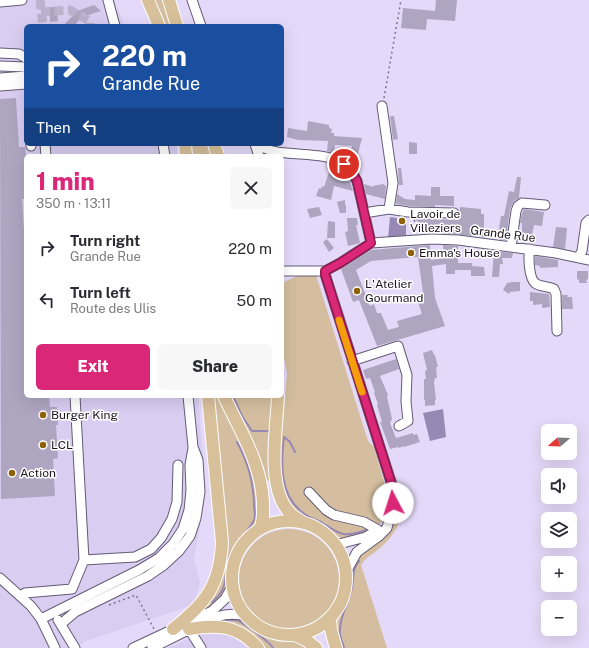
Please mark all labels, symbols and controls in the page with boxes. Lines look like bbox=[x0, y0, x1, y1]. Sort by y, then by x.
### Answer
text: 220 m bbox=[102, 39, 187, 72]
icon: right bbox=[36, 40, 88, 92]
text: Grande Rue bbox=[102, 73, 200, 94]
icon: left bbox=[79, 116, 101, 138]
text: Then bbox=[36, 119, 71, 136]
pin bbox=[327, 147, 361, 181]
icon: arrive bbox=[333, 153, 355, 175]
text: 1 min bbox=[36, 167, 95, 195]
button: close bbox=[230, 167, 272, 209]
text: 350 m · 13:11 bbox=[36, 196, 111, 211]
place label: Lavoir de Villeziers bbox=[410, 207, 461, 235]
marker: Lavoir de Villeziers bbox=[397, 216, 407, 226]
street label: Grande Rue bbox=[470, 223, 537, 245]
text: Turn right bbox=[70, 232, 140, 249]
icon: right bbox=[36, 237, 58, 259]
text: 220 m bbox=[228, 240, 272, 257]
place label: Emma's House bbox=[419, 246, 500, 260]
marker: Emma's House bbox=[406, 248, 416, 258]
text: Grande Rue bbox=[70, 249, 141, 264]
place label: L'Atelier Gourmand bbox=[365, 277, 423, 305]
text: Turn left bbox=[70, 284, 131, 301]
marker: L'Atelier Gourmand bbox=[352, 286, 362, 296]
icon: left bbox=[36, 289, 58, 311]
text: 50 m bbox=[237, 292, 272, 309]
text: Route des Ulis bbox=[70, 301, 156, 316]
button: Exit bbox=[36, 344, 150, 390]
button: Share bbox=[158, 344, 272, 390]
place label: Burger King bbox=[51, 408, 118, 422]
marker: Burger King bbox=[38, 410, 48, 420]
north arrow bbox=[541, 424, 577, 460]
map controls bbox=[541, 424, 577, 636]
place label: LCL bbox=[51, 438, 73, 452]
marker: LCL bbox=[38, 440, 48, 450]
place label: Action bbox=[20, 466, 56, 480]
marker: Action bbox=[7, 468, 17, 478]
button: sound bbox=[541, 468, 577, 504]
position arrow bbox=[372, 482, 414, 524]
button: layers bbox=[541, 512, 577, 548]
button: + bbox=[541, 556, 577, 592]
button: − bbox=[541, 600, 577, 636]

